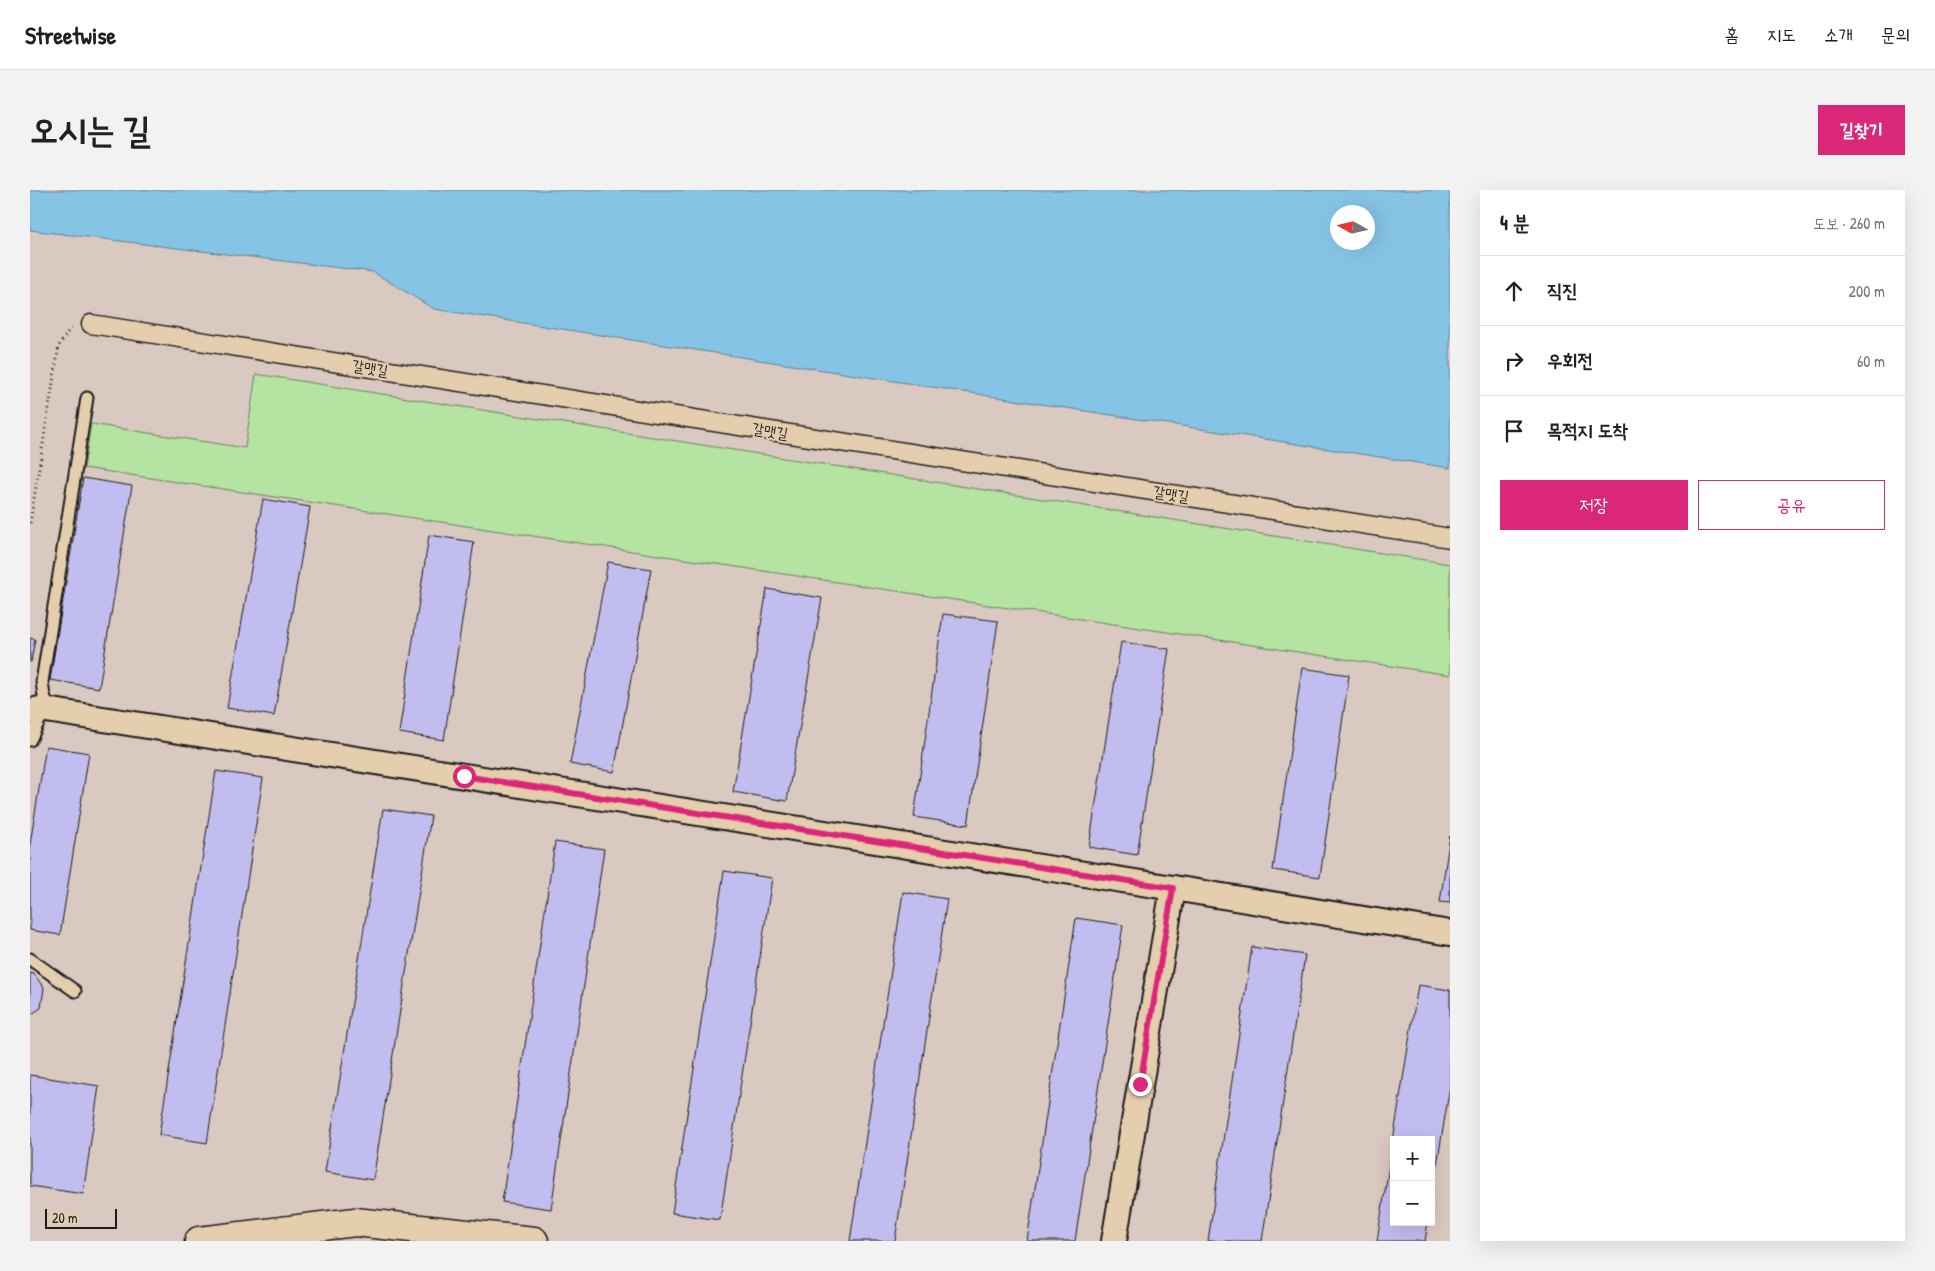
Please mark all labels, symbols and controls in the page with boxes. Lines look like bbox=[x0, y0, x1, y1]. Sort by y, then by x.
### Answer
text: Streetwise bbox=[25, 19, 116, 51]
text: 홈 bbox=[1725, 22, 1739, 47]
text: 지도 bbox=[1767, 22, 1796, 47]
text: 소개 bbox=[1824, 22, 1853, 47]
text: 문의 bbox=[1881, 22, 1910, 47]
button: 길찾기 bbox=[1818, 105, 1905, 155]
text: 오시는 길 bbox=[30, 106, 151, 153]
north arrow bbox=[1330, 205, 1375, 250]
text: 4 분 bbox=[1500, 208, 1530, 237]
text: 도보 · 260 m bbox=[1813, 212, 1885, 234]
icon: ahead bbox=[1500, 277, 1528, 305]
text: 직진 bbox=[1547, 277, 1578, 303]
text: 200 m bbox=[1849, 280, 1885, 302]
icon: right bbox=[1500, 347, 1528, 375]
text: 우회전 bbox=[1547, 347, 1593, 373]
text: 60 m bbox=[1857, 350, 1885, 372]
street label: 갈맷길 bbox=[351, 354, 390, 381]
street label: 갈맷길 bbox=[751, 417, 790, 444]
icon: arrive bbox=[1500, 417, 1528, 445]
text: 목적지 도착 bbox=[1547, 417, 1628, 443]
street label: 갈맷길 bbox=[1152, 480, 1191, 507]
button: 저장 bbox=[1500, 480, 1688, 530]
button: 공유 bbox=[1698, 480, 1885, 530]
route start bbox=[453, 765, 476, 788]
route end bbox=[1129, 1073, 1152, 1096]
map controls bbox=[1390, 1136, 1435, 1226]
button: + bbox=[1390, 1136, 1435, 1181]
button: − bbox=[1390, 1181, 1435, 1226]
scale bar bbox=[45, 1206, 118, 1229]
text: 20 m bbox=[52, 1208, 78, 1227]

